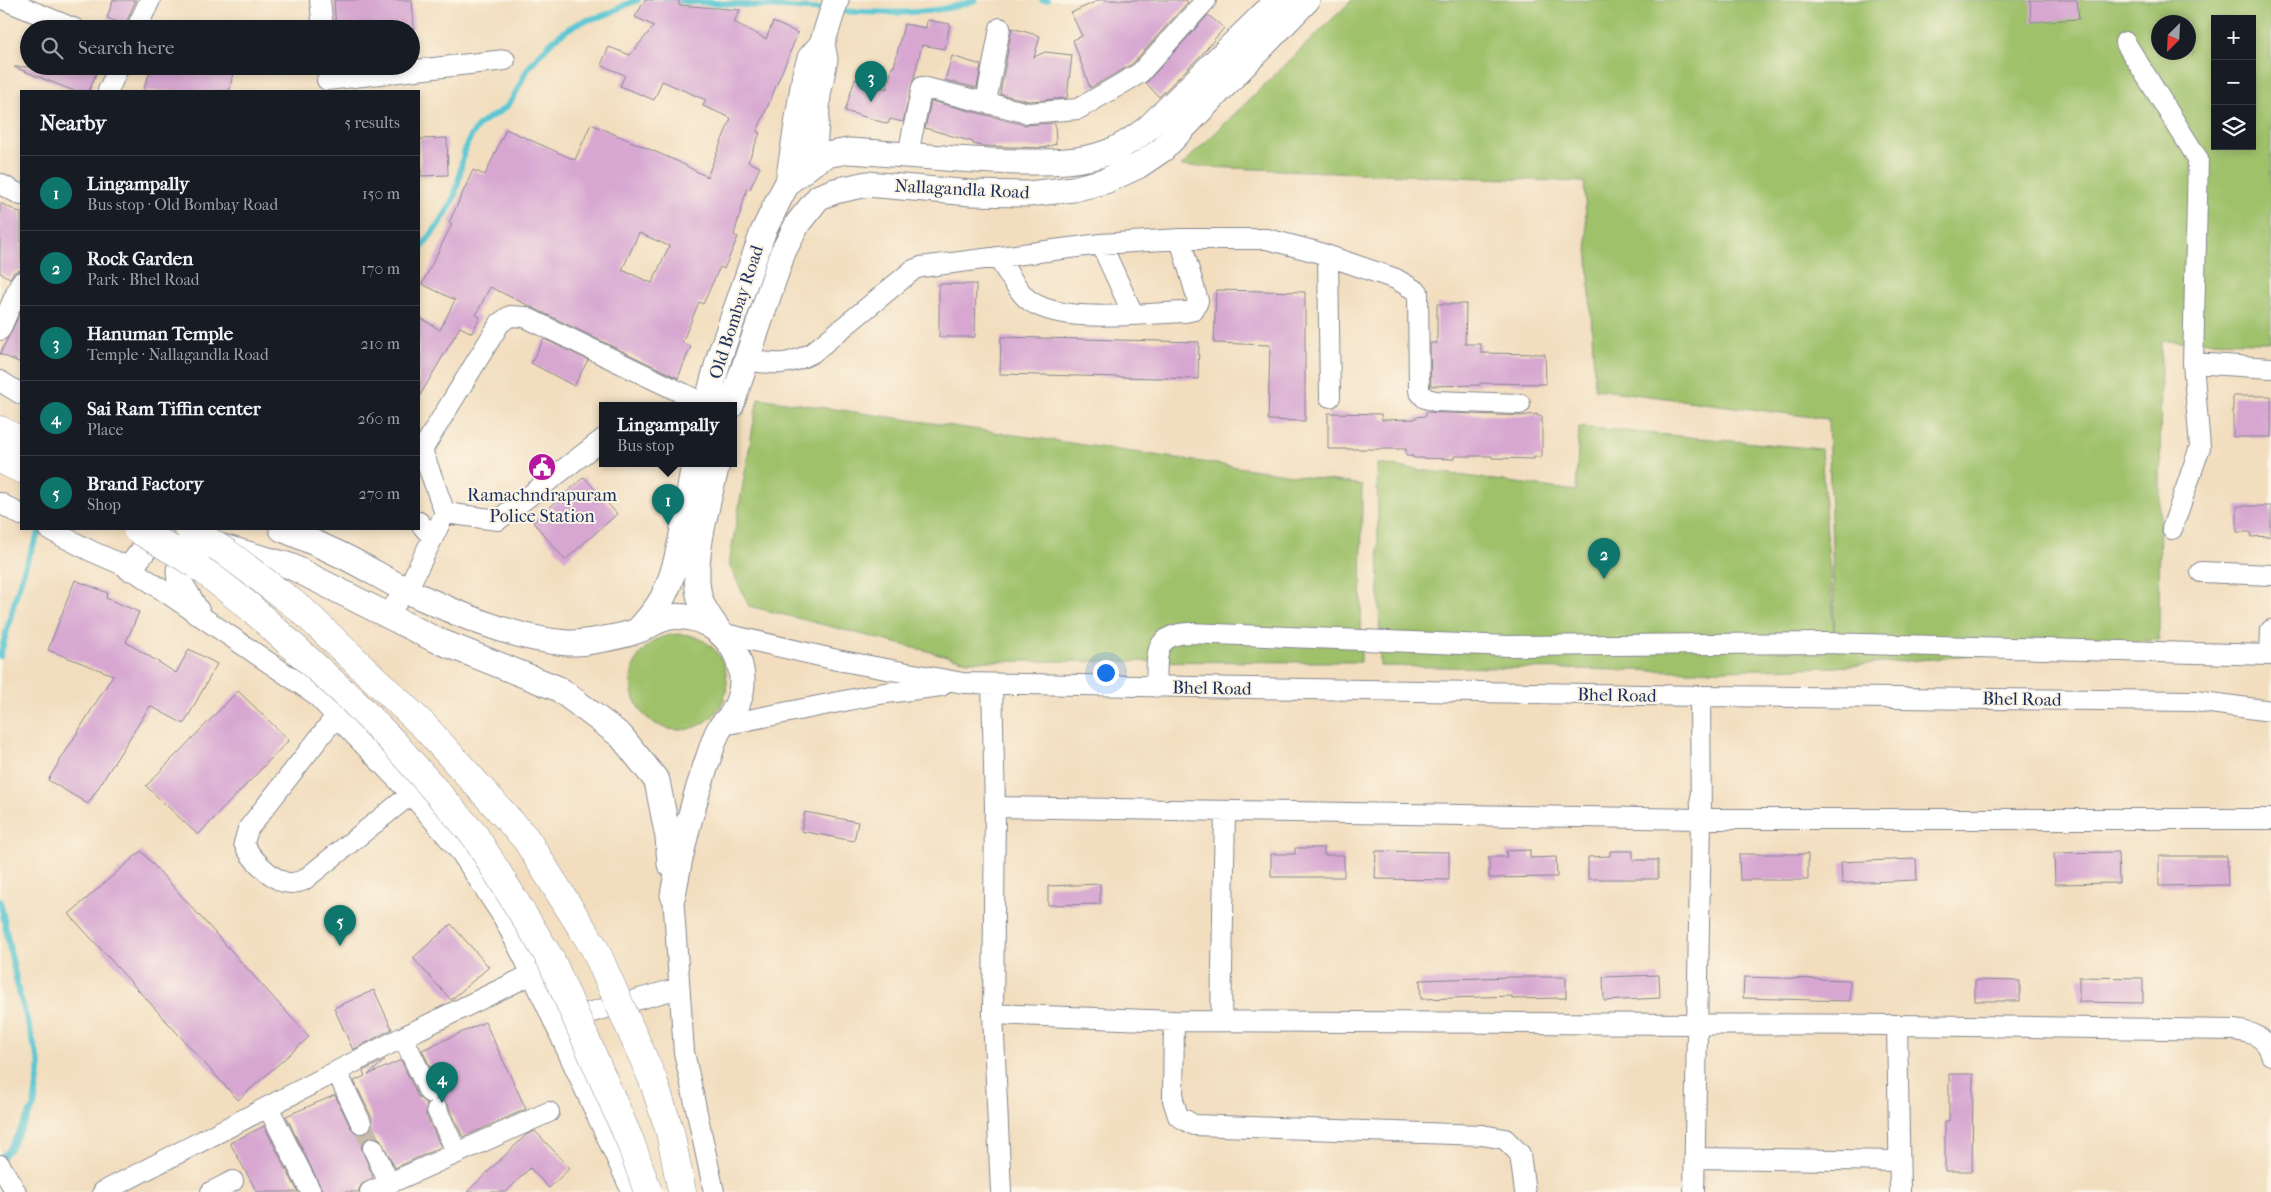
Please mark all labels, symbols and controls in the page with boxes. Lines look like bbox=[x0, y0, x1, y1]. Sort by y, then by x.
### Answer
north arrow bbox=[2151, 15, 2196, 60]
map controls bbox=[2211, 15, 2256, 150]
button: + bbox=[2211, 15, 2256, 60]
search box bbox=[20, 20, 420, 75]
icon: search bbox=[38, 34, 66, 62]
text: Search here bbox=[78, 37, 174, 59]
button: − bbox=[2211, 60, 2256, 105]
pin: 3 bbox=[855, 61, 887, 102]
button: layers bbox=[2211, 105, 2256, 150]
text: Nearby bbox=[40, 111, 106, 135]
text: 5 results bbox=[344, 113, 400, 132]
text: Lingampally bbox=[87, 173, 189, 195]
street label: Nallagandla Road bbox=[894, 175, 1030, 204]
text: 1 bbox=[53, 184, 59, 203]
text: 150 m bbox=[362, 184, 400, 203]
text: Bus stop · Old Bombay Road bbox=[87, 195, 278, 214]
street label: Old Bombay Road bbox=[705, 242, 768, 382]
text: Rock Garden bbox=[87, 248, 193, 270]
text: 2 bbox=[52, 259, 60, 278]
text: 170 m bbox=[361, 259, 400, 278]
text: Park · Bhel Road bbox=[87, 270, 200, 289]
text: Hanuman Temple bbox=[87, 323, 233, 345]
text: 3 bbox=[53, 334, 59, 353]
text: 210 m bbox=[361, 334, 400, 353]
text: Temple · Nallagandla Road bbox=[87, 345, 269, 364]
text: Sai Ram Tiffin center bbox=[87, 398, 261, 420]
popup bbox=[599, 402, 737, 467]
text: 4 bbox=[51, 409, 61, 428]
text: 260 m bbox=[358, 409, 400, 428]
text: Lingampally bbox=[617, 414, 719, 436]
text: Place bbox=[87, 420, 123, 439]
text: Bus stop bbox=[617, 436, 674, 455]
public building icon: Ramachndrapuram Police Station bbox=[527, 452, 557, 482]
text: Brand Factory bbox=[87, 473, 203, 495]
text: 5 bbox=[53, 484, 59, 503]
text: 270 m bbox=[359, 484, 400, 503]
pin: 1 bbox=[652, 484, 684, 525]
place label: Ramachndrapuram Police Station bbox=[467, 485, 617, 527]
text: Shop bbox=[87, 495, 121, 514]
pin: 2 bbox=[1588, 538, 1620, 579]
your location bbox=[1093, 660, 1119, 686]
street label: Bhel Road bbox=[1172, 677, 1252, 700]
street label: Bhel Road bbox=[1577, 684, 1657, 707]
street label: Bhel Road bbox=[1982, 688, 2062, 711]
pin: 5 bbox=[324, 905, 356, 946]
pin: 4 bbox=[426, 1062, 458, 1103]

